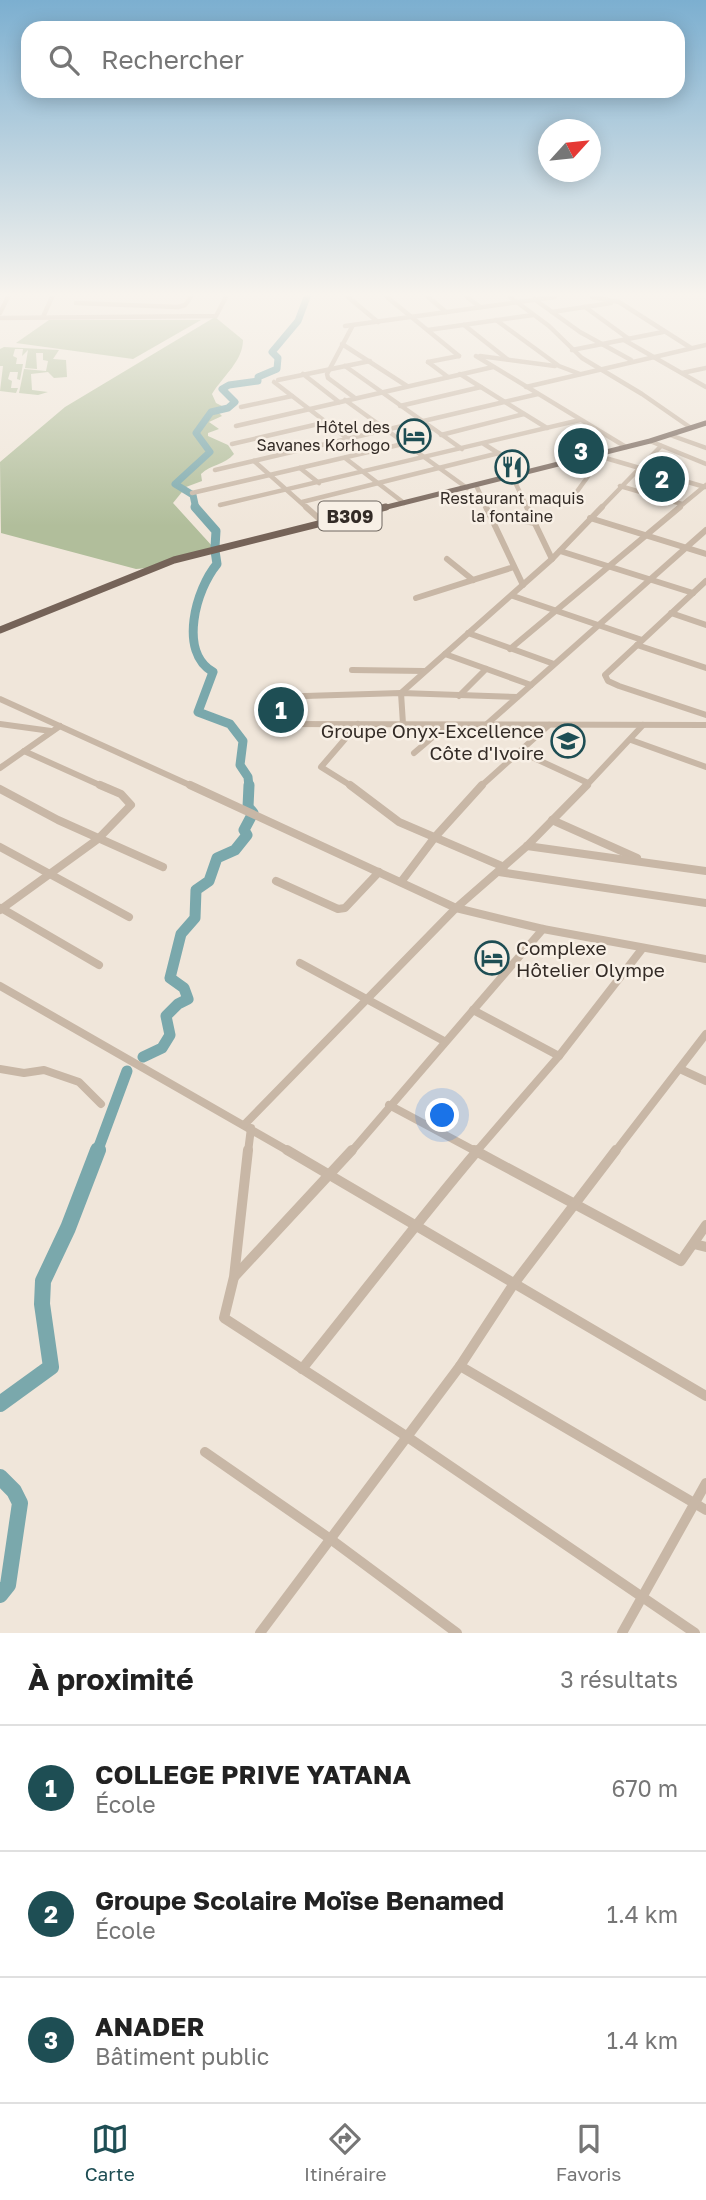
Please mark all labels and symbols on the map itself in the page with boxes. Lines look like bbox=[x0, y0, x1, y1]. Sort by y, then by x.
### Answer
north arrow bbox=[538, 119, 601, 182]
place label: Hôtel des Savanes Korhogo bbox=[256, 417, 390, 455]
hotel icon: Hôtel des Savanes Korhogo bbox=[395, 417, 433, 455]
pin: 3 bbox=[558, 425, 604, 477]
restaurant icon: Restaurant maquis la fontaine bbox=[493, 448, 531, 486]
pin: 2 bbox=[639, 453, 685, 505]
place label: Restaurant maquis la fontaine bbox=[440, 488, 584, 526]
road number: B309 bbox=[318, 502, 382, 530]
pin: 1 bbox=[258, 684, 304, 736]
place label: Groupe Onyx-Excellence Côte d'Ivoire bbox=[321, 719, 544, 764]
school or university icon: Groupe Onyx-Excellence Côte d'Ivoire bbox=[549, 722, 587, 760]
place label: Complexe Hôtelier Olympe bbox=[516, 936, 665, 981]
hotel icon: Complexe Hôtelier Olympe bbox=[473, 939, 511, 977]
your location bbox=[425, 1098, 459, 1132]

